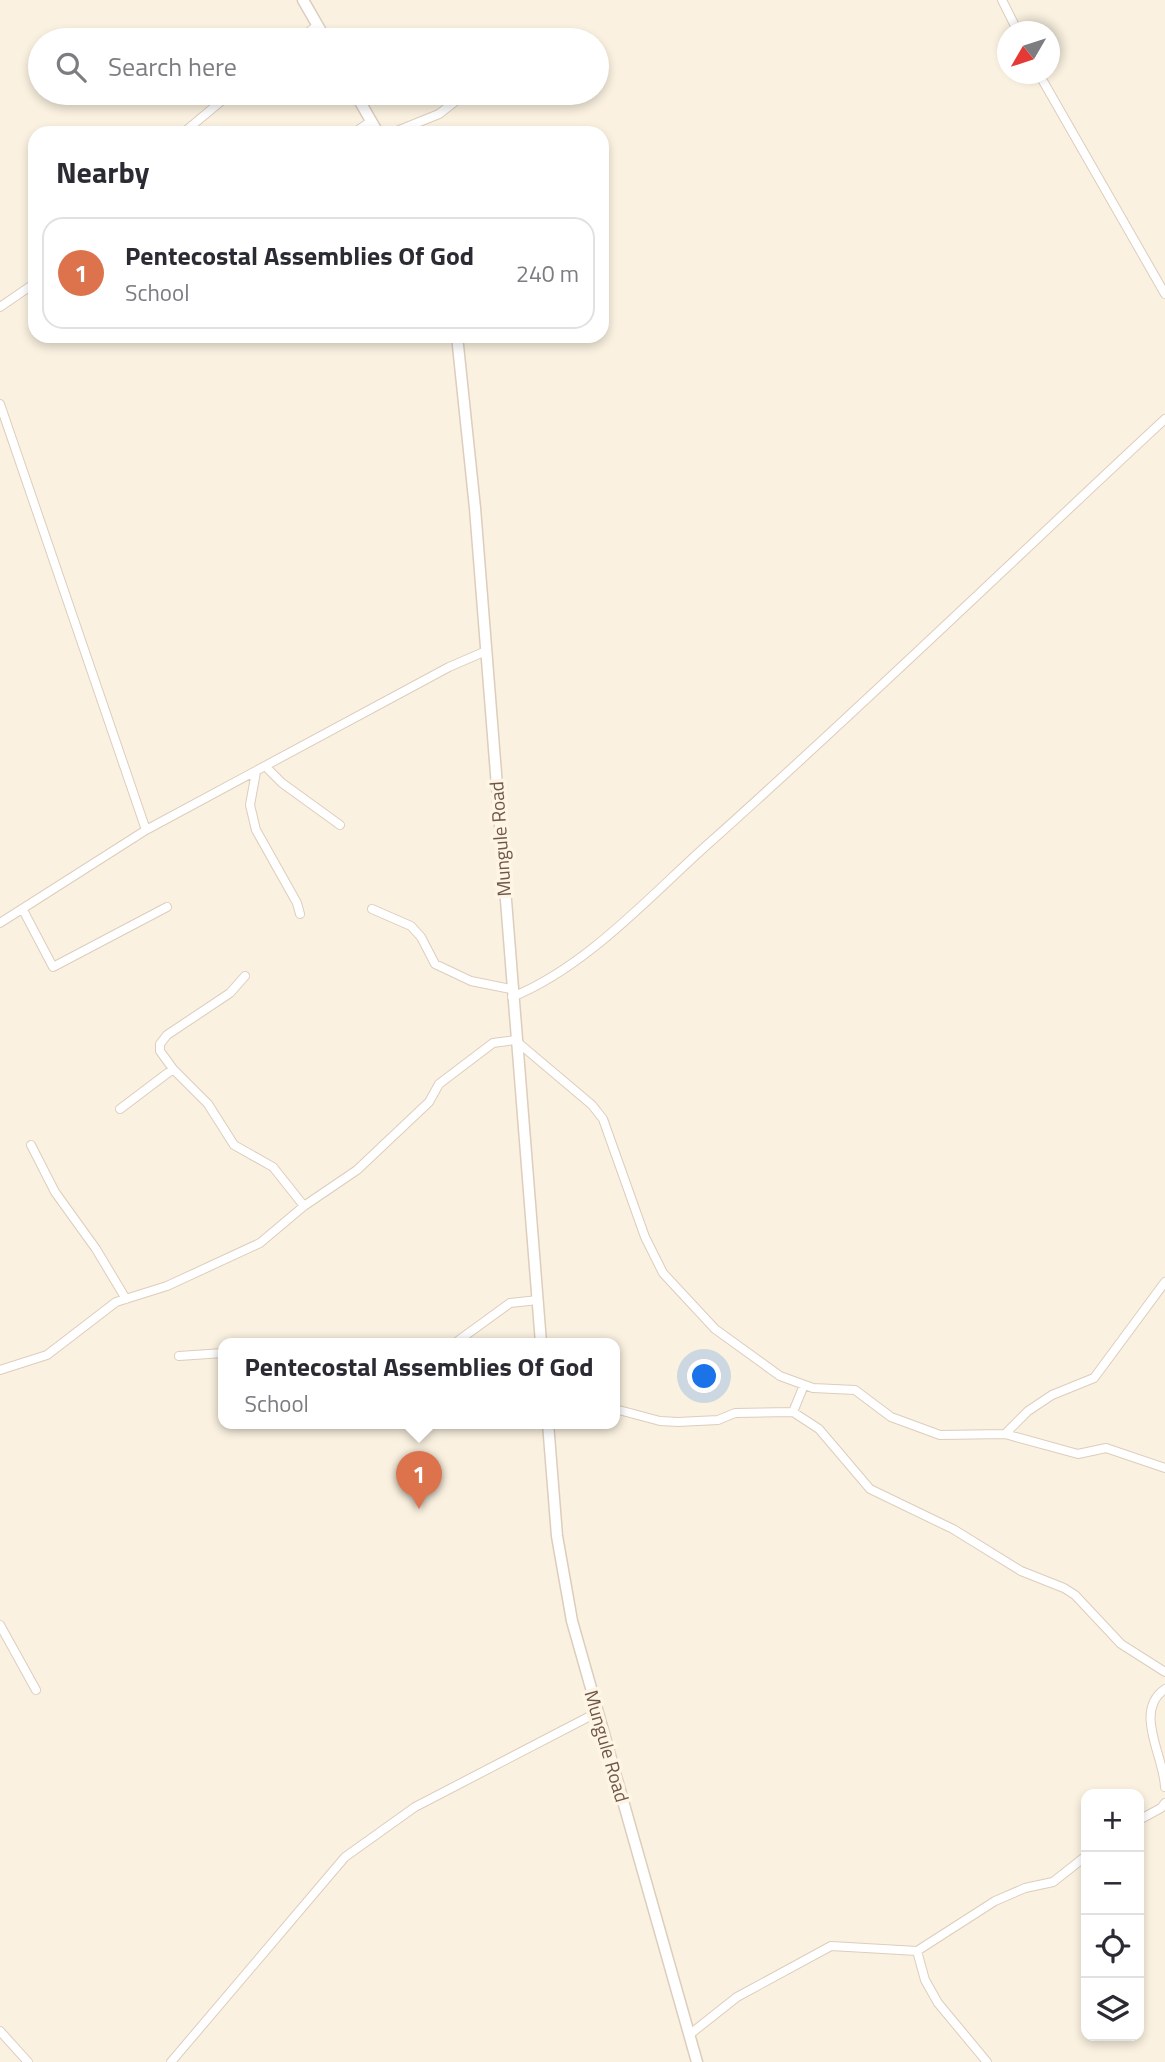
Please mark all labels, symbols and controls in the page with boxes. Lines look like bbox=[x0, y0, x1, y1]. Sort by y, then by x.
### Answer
north arrow bbox=[997, 21, 1060, 84]
search box bbox=[28, 28, 609, 105]
text: Search here bbox=[108, 47, 237, 86]
icon: search bbox=[52, 48, 90, 86]
text: Nearby bbox=[56, 149, 149, 195]
text: Pentecostal Assemblies Of God bbox=[125, 236, 474, 275]
text: 1 bbox=[75, 256, 87, 291]
text: 240 m bbox=[516, 256, 579, 291]
text: School bbox=[125, 275, 189, 310]
street label: Mungule Road bbox=[481, 780, 518, 898]
popup bbox=[218, 1338, 620, 1429]
text: Pentecostal Assemblies Of God bbox=[244, 1347, 594, 1386]
your location bbox=[687, 1359, 721, 1393]
text: School bbox=[244, 1386, 309, 1421]
pin: 1 bbox=[396, 1451, 442, 1509]
street label: Mungule Road bbox=[578, 1686, 637, 1805]
map controls bbox=[1081, 1789, 1144, 2041]
button: + bbox=[1081, 1789, 1144, 1852]
button: − bbox=[1081, 1852, 1144, 1915]
button: locate bbox=[1081, 1915, 1144, 1978]
button: layers bbox=[1081, 1978, 1144, 2041]

